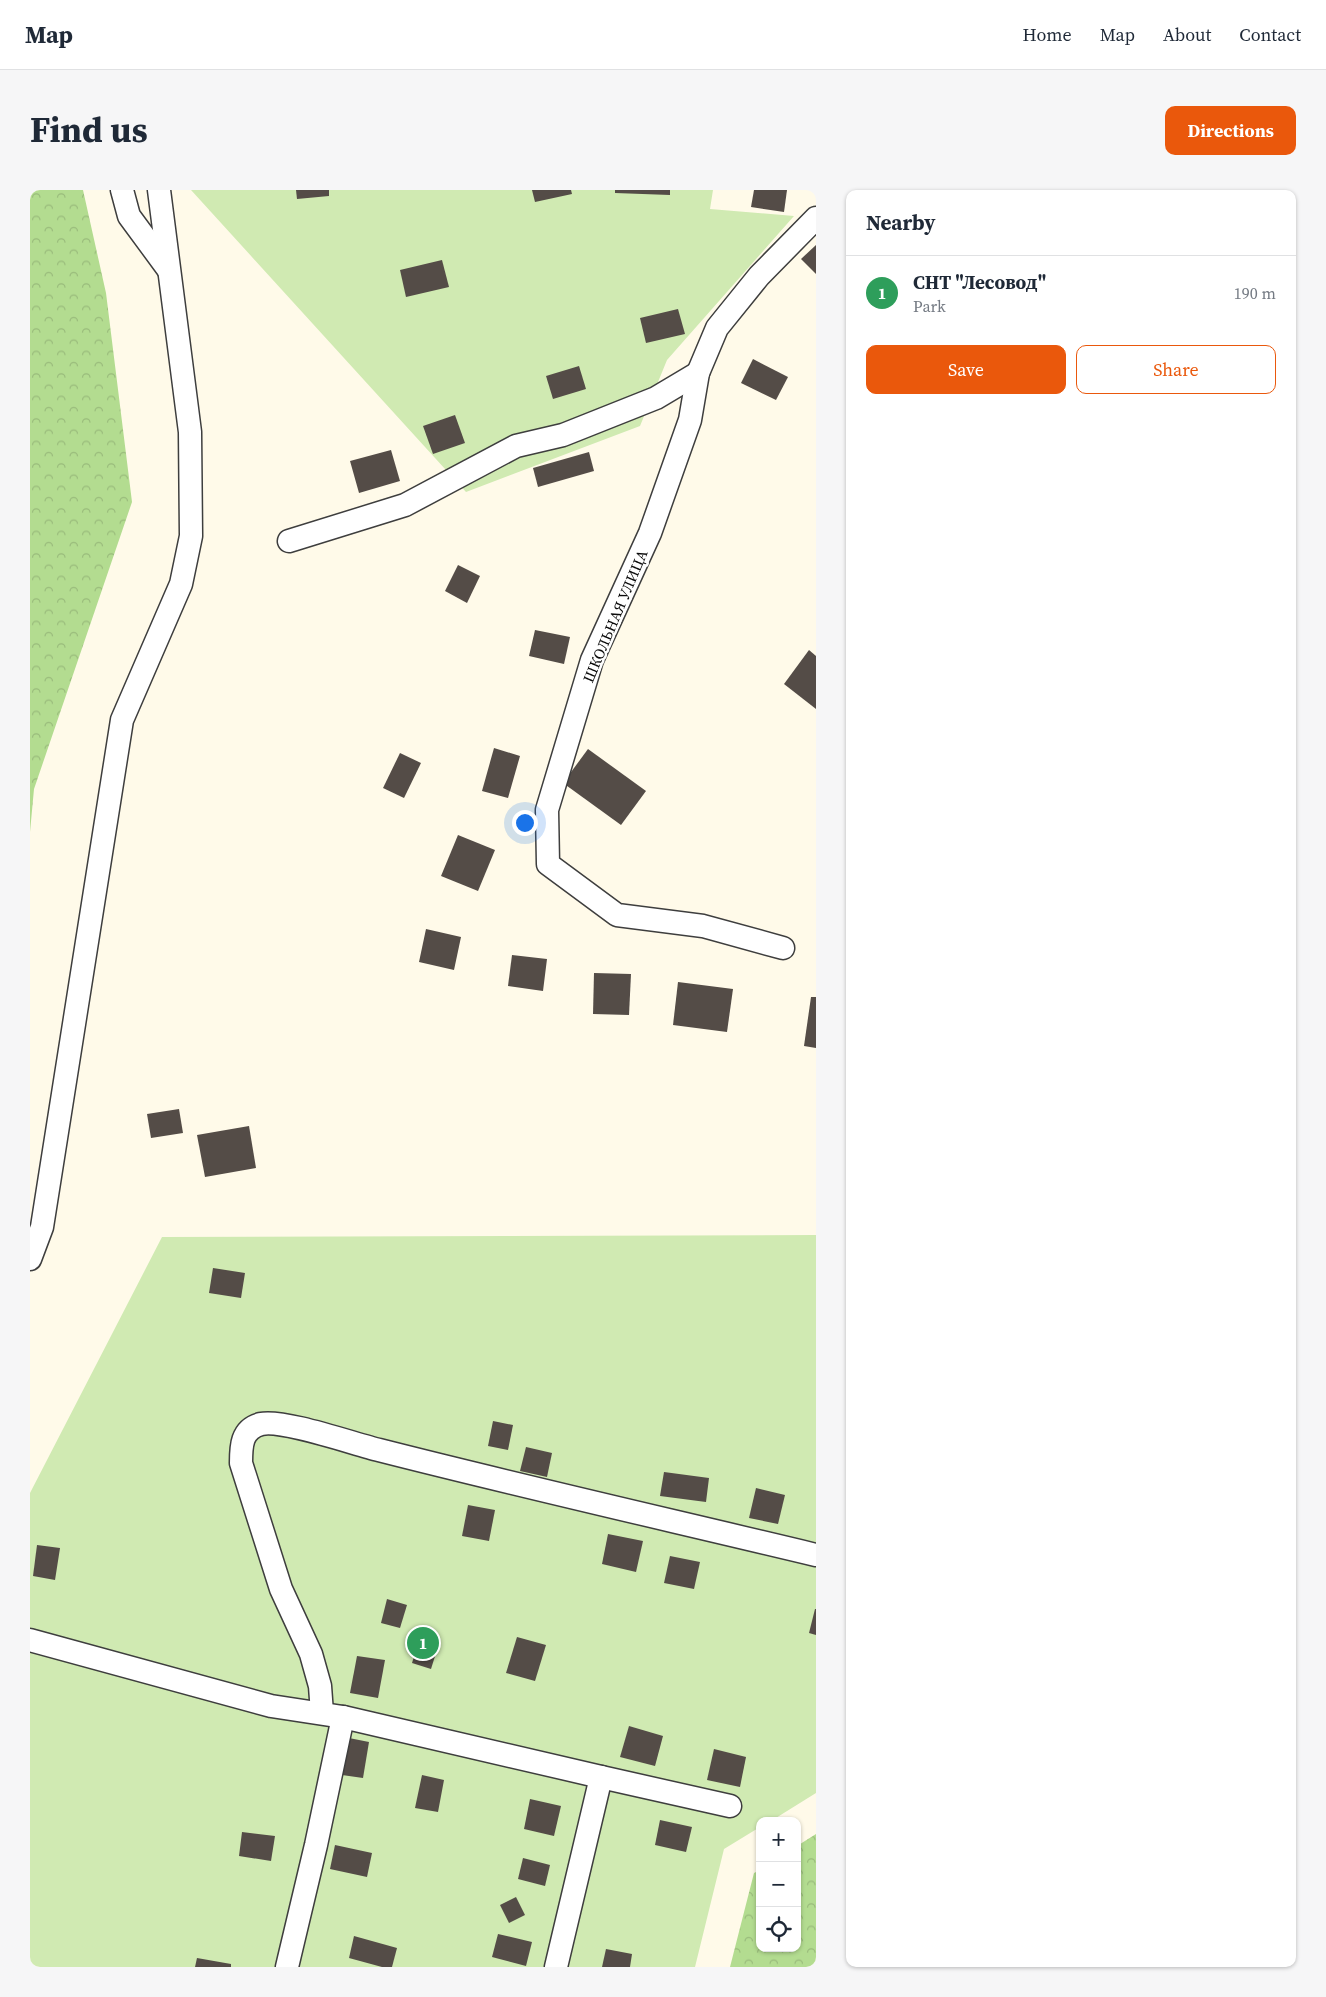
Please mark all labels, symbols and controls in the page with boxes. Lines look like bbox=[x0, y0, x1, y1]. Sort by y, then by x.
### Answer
text: Map bbox=[25, 18, 73, 51]
text: Home bbox=[1023, 22, 1072, 47]
text: Map bbox=[1100, 22, 1135, 47]
text: About bbox=[1163, 22, 1211, 47]
text: Contact bbox=[1239, 22, 1301, 47]
text: Find us bbox=[30, 106, 148, 154]
button: Directions bbox=[1165, 106, 1296, 155]
text: Nearby bbox=[866, 208, 936, 237]
text: СНТ "Лесовод" bbox=[913, 269, 1046, 295]
text: 1 bbox=[878, 282, 886, 304]
text: 190 m bbox=[1234, 282, 1276, 304]
text: Park bbox=[913, 295, 946, 317]
button: Save bbox=[866, 345, 1066, 394]
button: Share bbox=[1076, 345, 1276, 394]
street label: ШКОЛЬНАЯ УЛИЦА bbox=[578, 546, 652, 686]
your location bbox=[512, 810, 538, 836]
pin: 1 bbox=[407, 1624, 439, 1662]
map controls bbox=[756, 1817, 801, 1952]
button: + bbox=[756, 1817, 801, 1862]
button: − bbox=[756, 1862, 801, 1907]
button: locate bbox=[756, 1907, 801, 1952]

